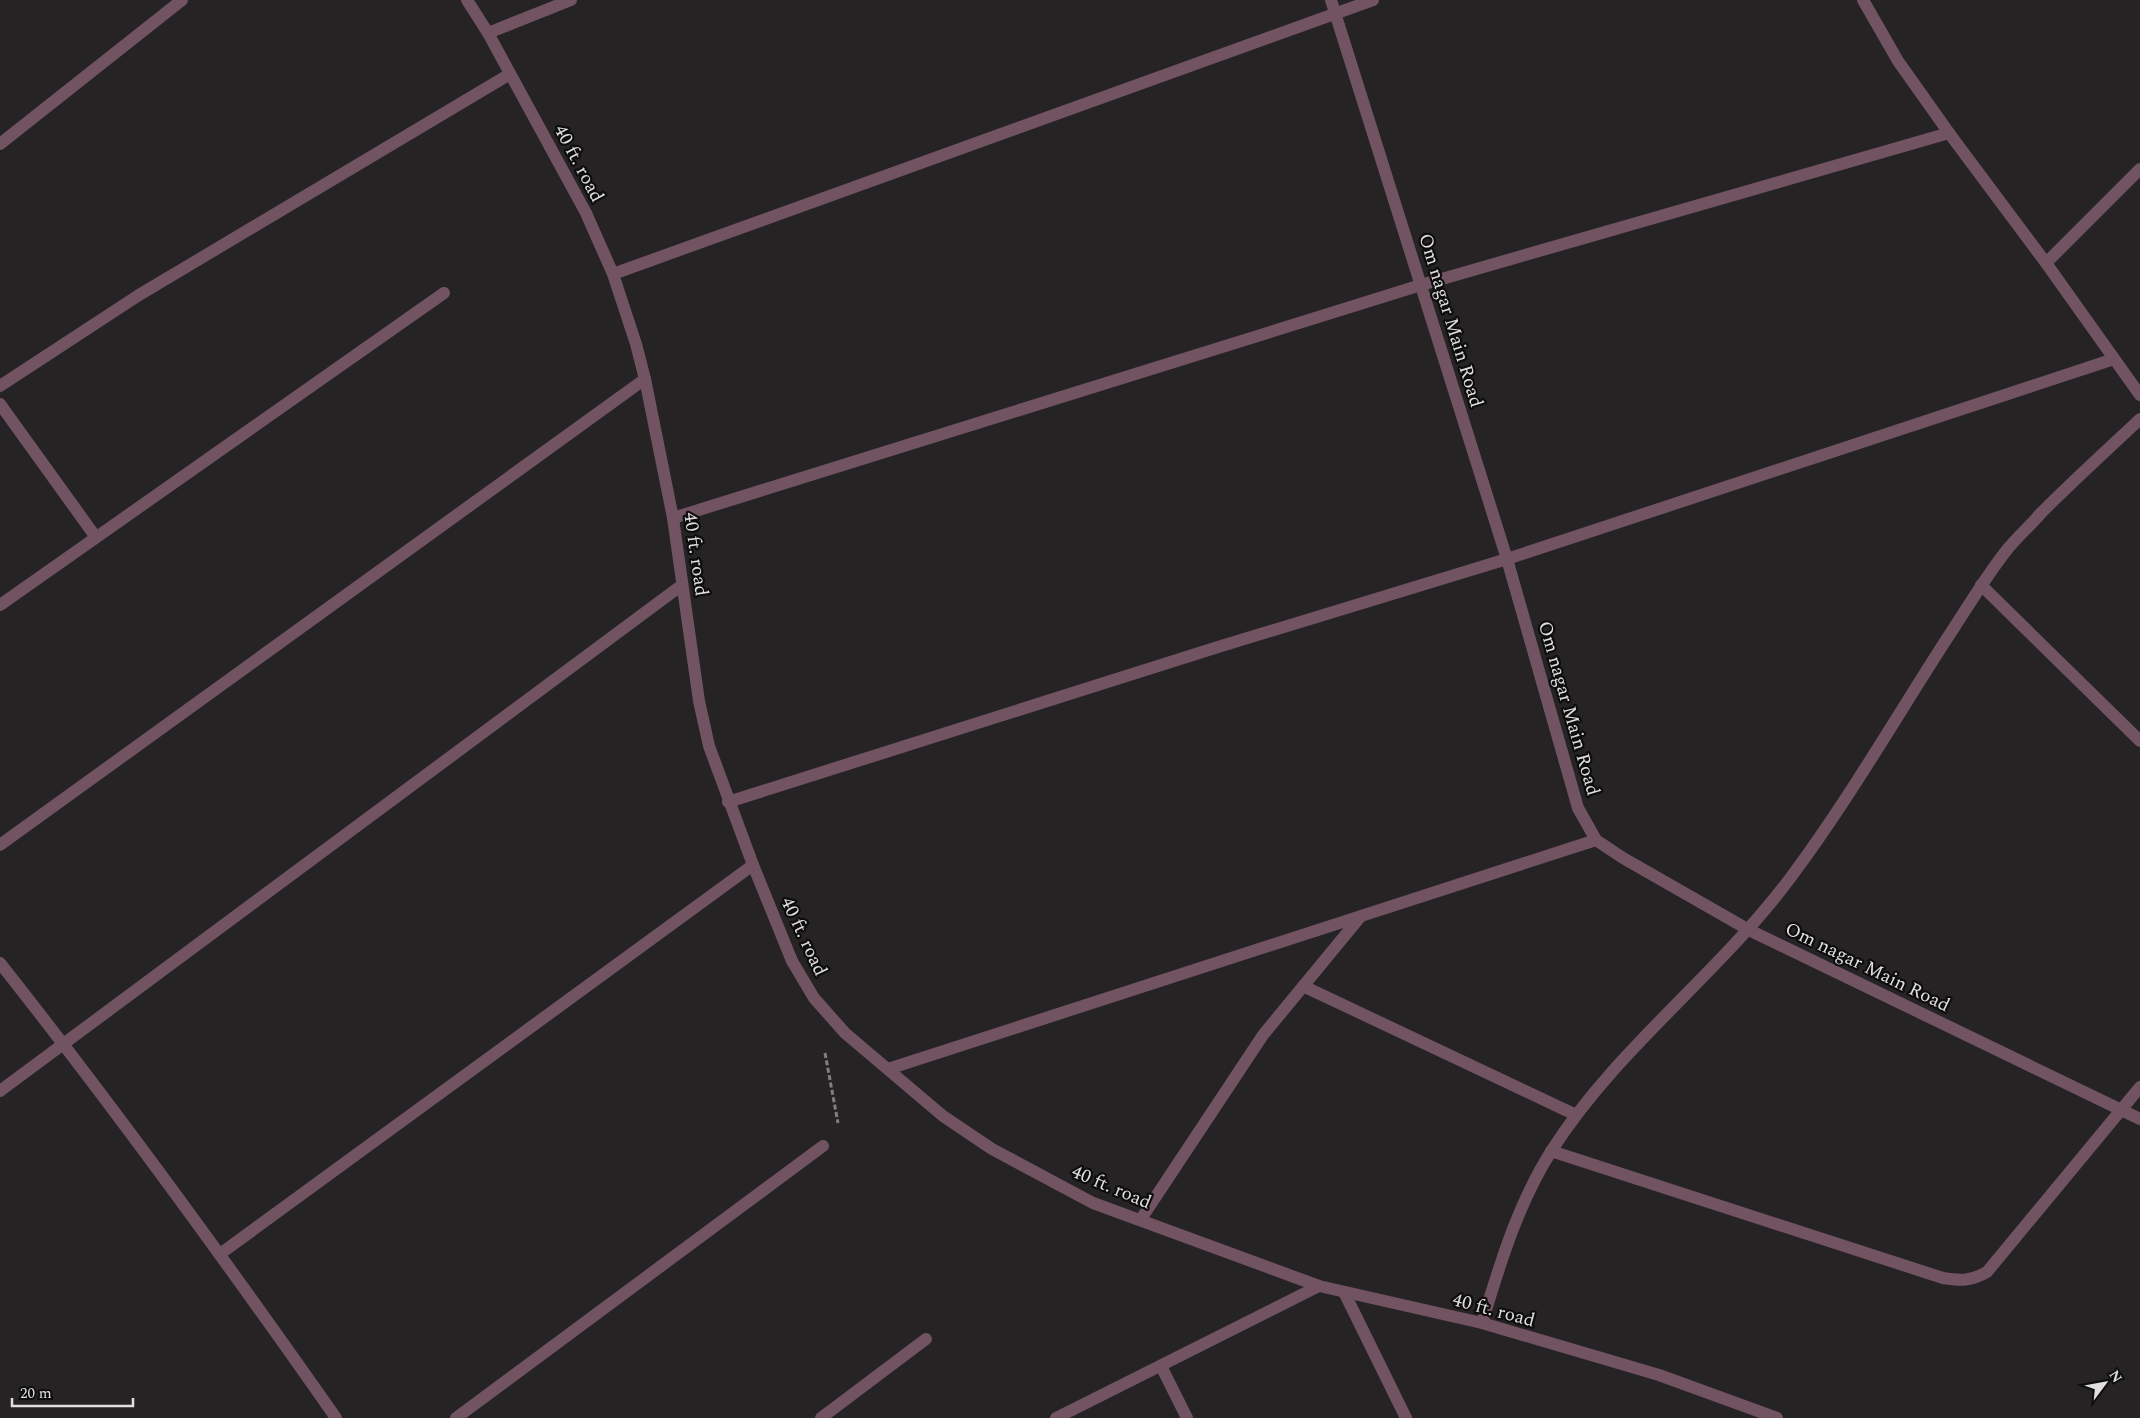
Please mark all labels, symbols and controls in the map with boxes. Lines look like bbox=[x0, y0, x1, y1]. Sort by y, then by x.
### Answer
street label: 40 ft. road bbox=[546, 120, 611, 208]
street label: Om nagar Main Road bbox=[1410, 230, 1491, 411]
street label: 40 ft. road bbox=[675, 510, 716, 598]
street label: Om nagar Main Road bbox=[1530, 618, 1607, 799]
street label: 40 ft. road bbox=[773, 892, 835, 981]
street label: Om nagar Main Road bbox=[1780, 915, 1955, 1020]
street label: 40 ft. road bbox=[1067, 1158, 1156, 1217]
street label: 40 ft. road bbox=[1449, 1286, 1538, 1335]
north arrow bbox=[2080, 1358, 2130, 1408]
text: N bbox=[2104, 1366, 2128, 1387]
scale bar bbox=[12, 1376, 134, 1408]
text: 20 m bbox=[20, 1382, 52, 1405]

